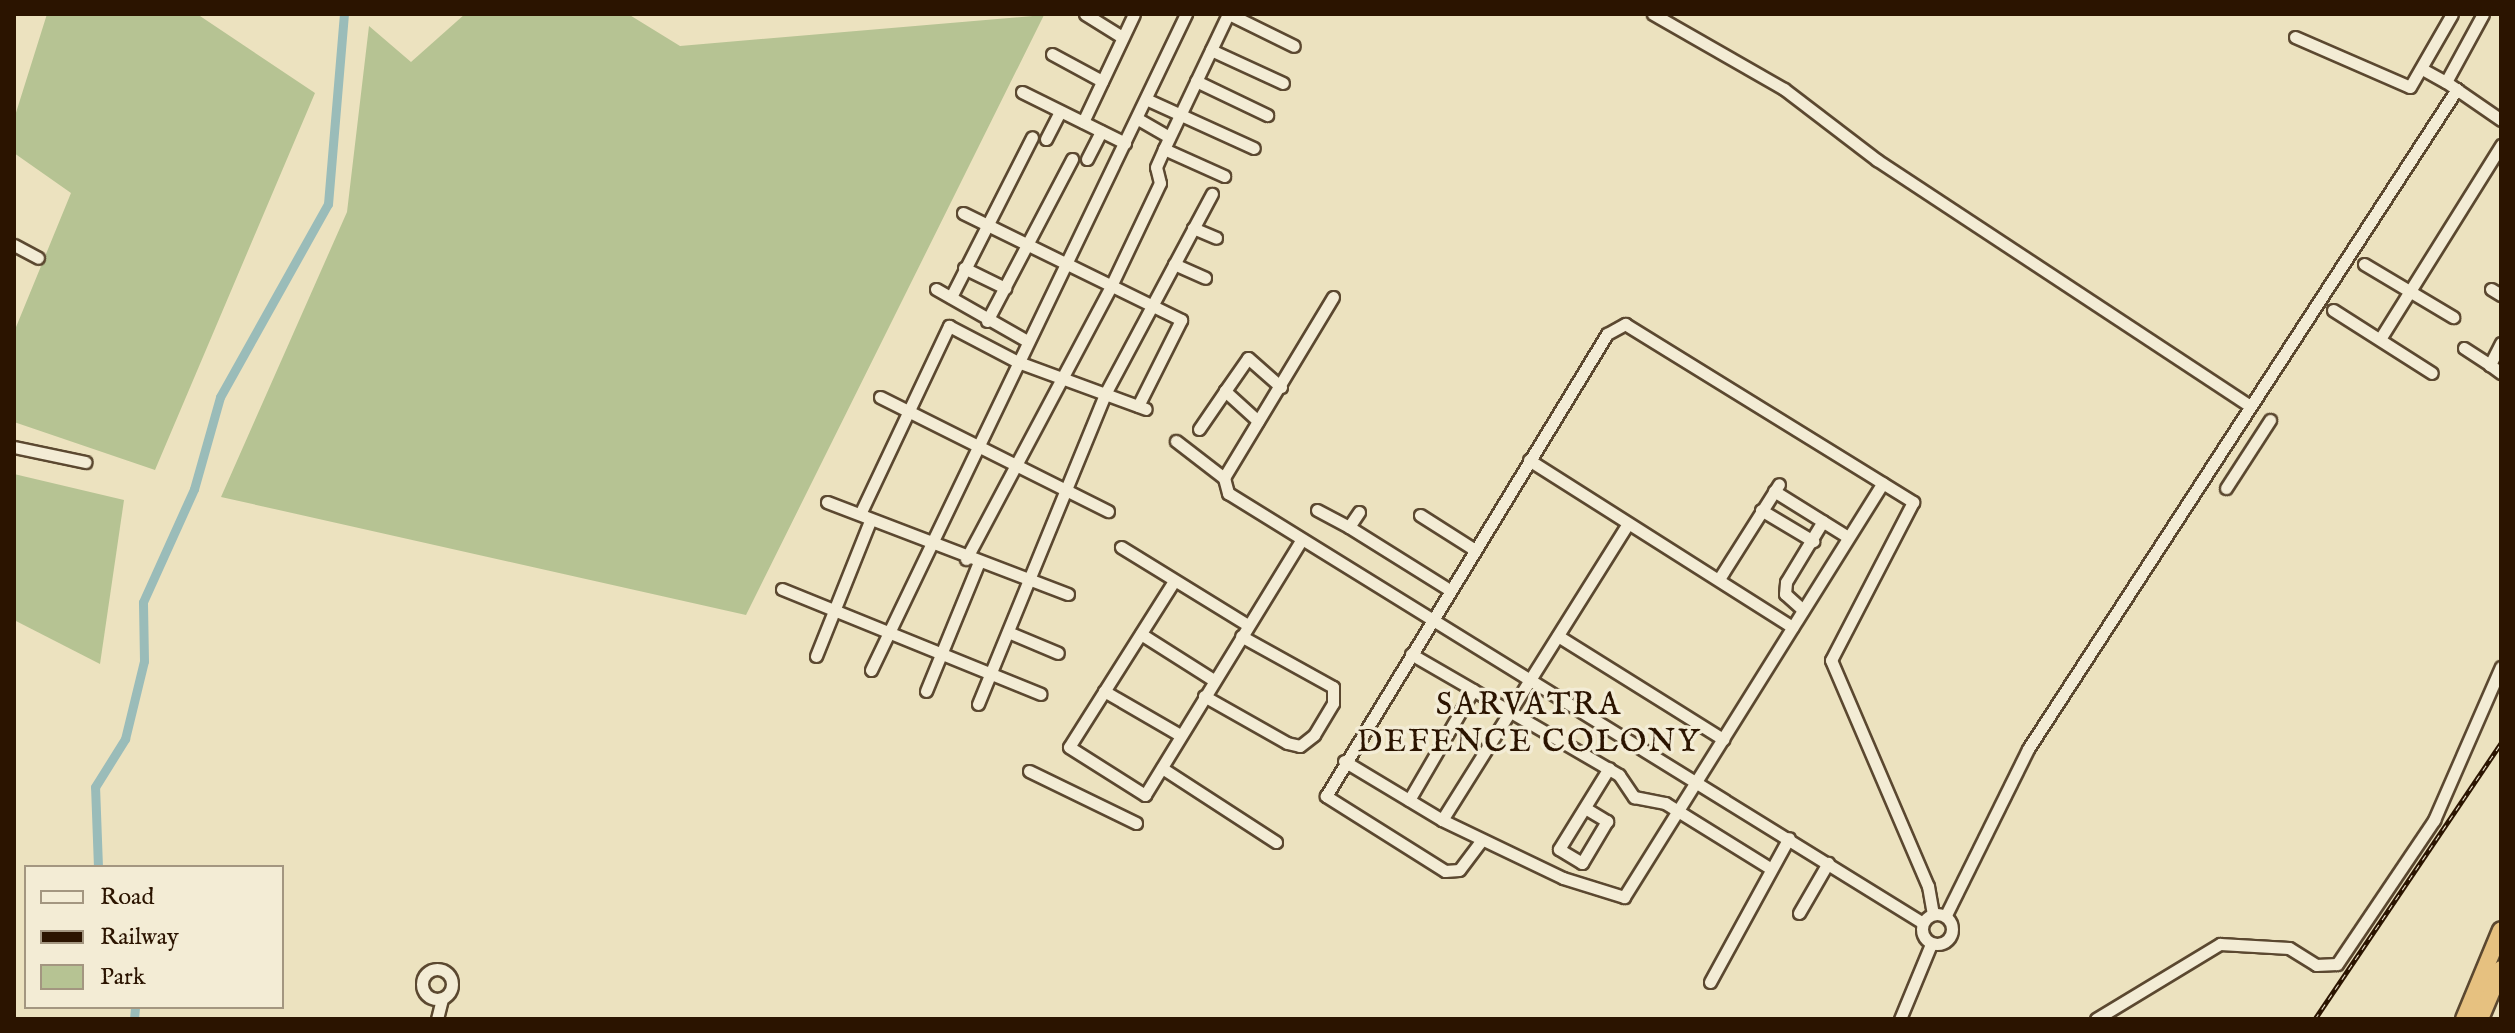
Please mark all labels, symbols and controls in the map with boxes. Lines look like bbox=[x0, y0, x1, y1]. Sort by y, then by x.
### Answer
district label: SARVATRA DEFENCE COLONY bbox=[1357, 688, 1701, 763]
legend bbox=[24, 865, 284, 1009]
text: Road bbox=[100, 882, 154, 913]
text: Railway bbox=[100, 922, 179, 953]
text: Park bbox=[100, 962, 146, 993]

